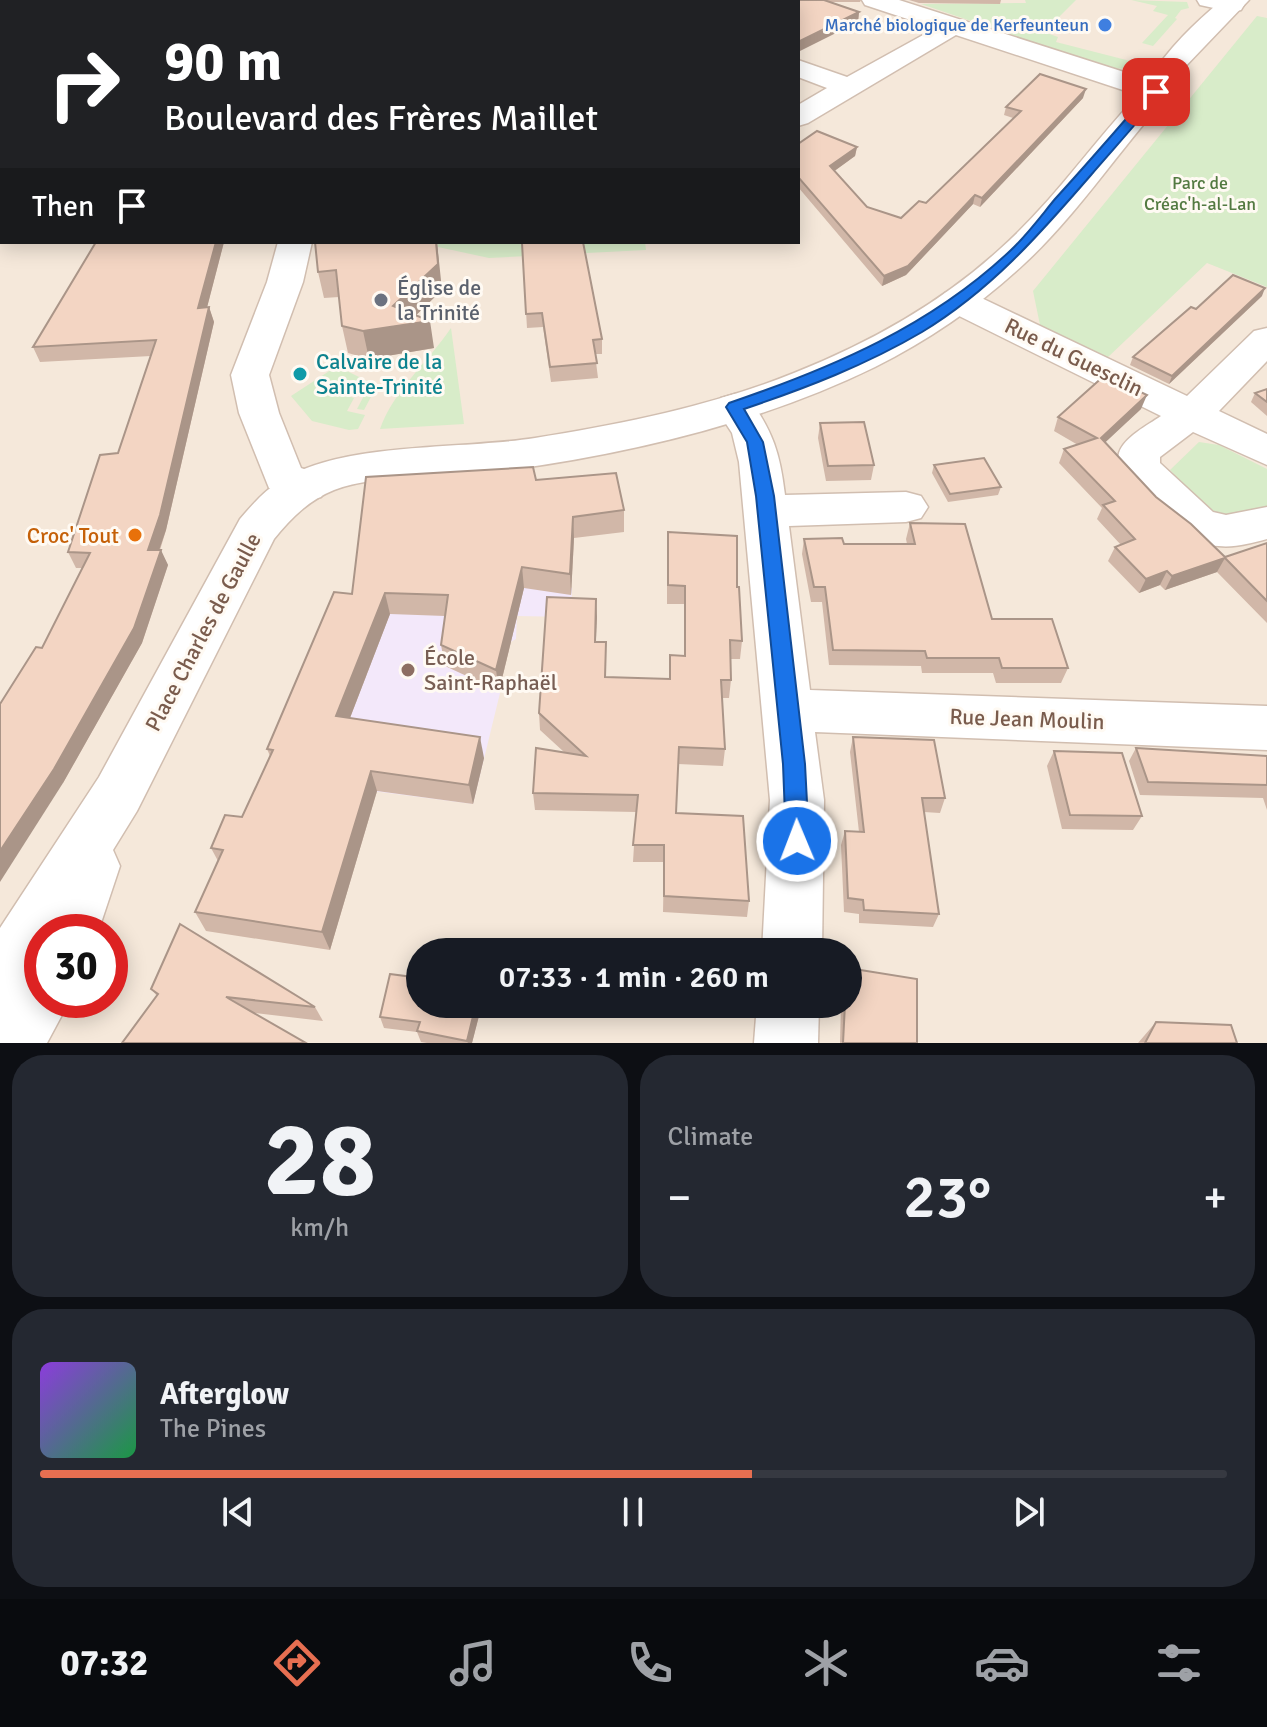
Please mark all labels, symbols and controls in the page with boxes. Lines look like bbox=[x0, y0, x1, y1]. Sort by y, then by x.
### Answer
place label: Marché biologique de Kerfeunteun bbox=[825, 14, 1089, 36]
marker: Marché biologique de Kerfeunteun bbox=[1096, 16, 1114, 34]
text: 90 m bbox=[164, 27, 282, 96]
icon: right bbox=[32, 32, 136, 136]
pin bbox=[1122, 58, 1190, 126]
icon: arrive bbox=[1134, 70, 1178, 114]
text: Boulevard des Frères Maillet bbox=[164, 96, 598, 141]
park label: Parc de Créac'h-al-Lan bbox=[1144, 172, 1256, 215]
icon: arrive bbox=[110, 184, 154, 228]
text: Then bbox=[32, 188, 94, 225]
place label: Église de la Trinité bbox=[397, 274, 481, 326]
marker: Église de la Trinité bbox=[372, 291, 390, 309]
street label: Rue du Guesclin bbox=[1000, 312, 1148, 402]
place label: Calvaire de la Sainte-Trinité bbox=[316, 348, 443, 400]
marker: Calvaire de la Sainte-Trinité bbox=[291, 365, 309, 383]
place label: Croc' Tout bbox=[27, 522, 119, 549]
marker: Croc' Tout bbox=[126, 526, 144, 544]
street label: Place Charles de Gaulle bbox=[139, 528, 267, 736]
place label: École Saint-Raphaël bbox=[424, 644, 557, 696]
marker: École Saint-Raphaël bbox=[399, 661, 417, 679]
street label: Rue Jean Moulin bbox=[949, 703, 1105, 735]
position arrow bbox=[755, 799, 839, 883]
speed limit sign: 30 bbox=[24, 914, 128, 1018]
text: 07:33 · 1 min · 260 m bbox=[499, 959, 769, 996]
text: 28 bbox=[264, 1096, 376, 1224]
text: Climate bbox=[668, 1121, 753, 1153]
text: 23° bbox=[903, 1161, 991, 1235]
text: − bbox=[668, 1171, 691, 1225]
text: + bbox=[1203, 1171, 1227, 1225]
text: km/h bbox=[290, 1212, 349, 1244]
text: Afterglow bbox=[160, 1376, 289, 1413]
text: The Pines bbox=[160, 1413, 266, 1445]
icon: previous bbox=[216, 1490, 260, 1534]
icon: pause bbox=[611, 1490, 655, 1534]
icon: next bbox=[1007, 1490, 1051, 1534]
icon: directions bbox=[269, 1635, 325, 1691]
icon: music bbox=[445, 1635, 501, 1691]
icon: phone bbox=[622, 1635, 678, 1691]
icon: climate bbox=[798, 1635, 854, 1691]
icon: car bbox=[974, 1635, 1030, 1691]
icon: filters bbox=[1151, 1635, 1207, 1691]
text: 07:32 bbox=[60, 1641, 149, 1686]

